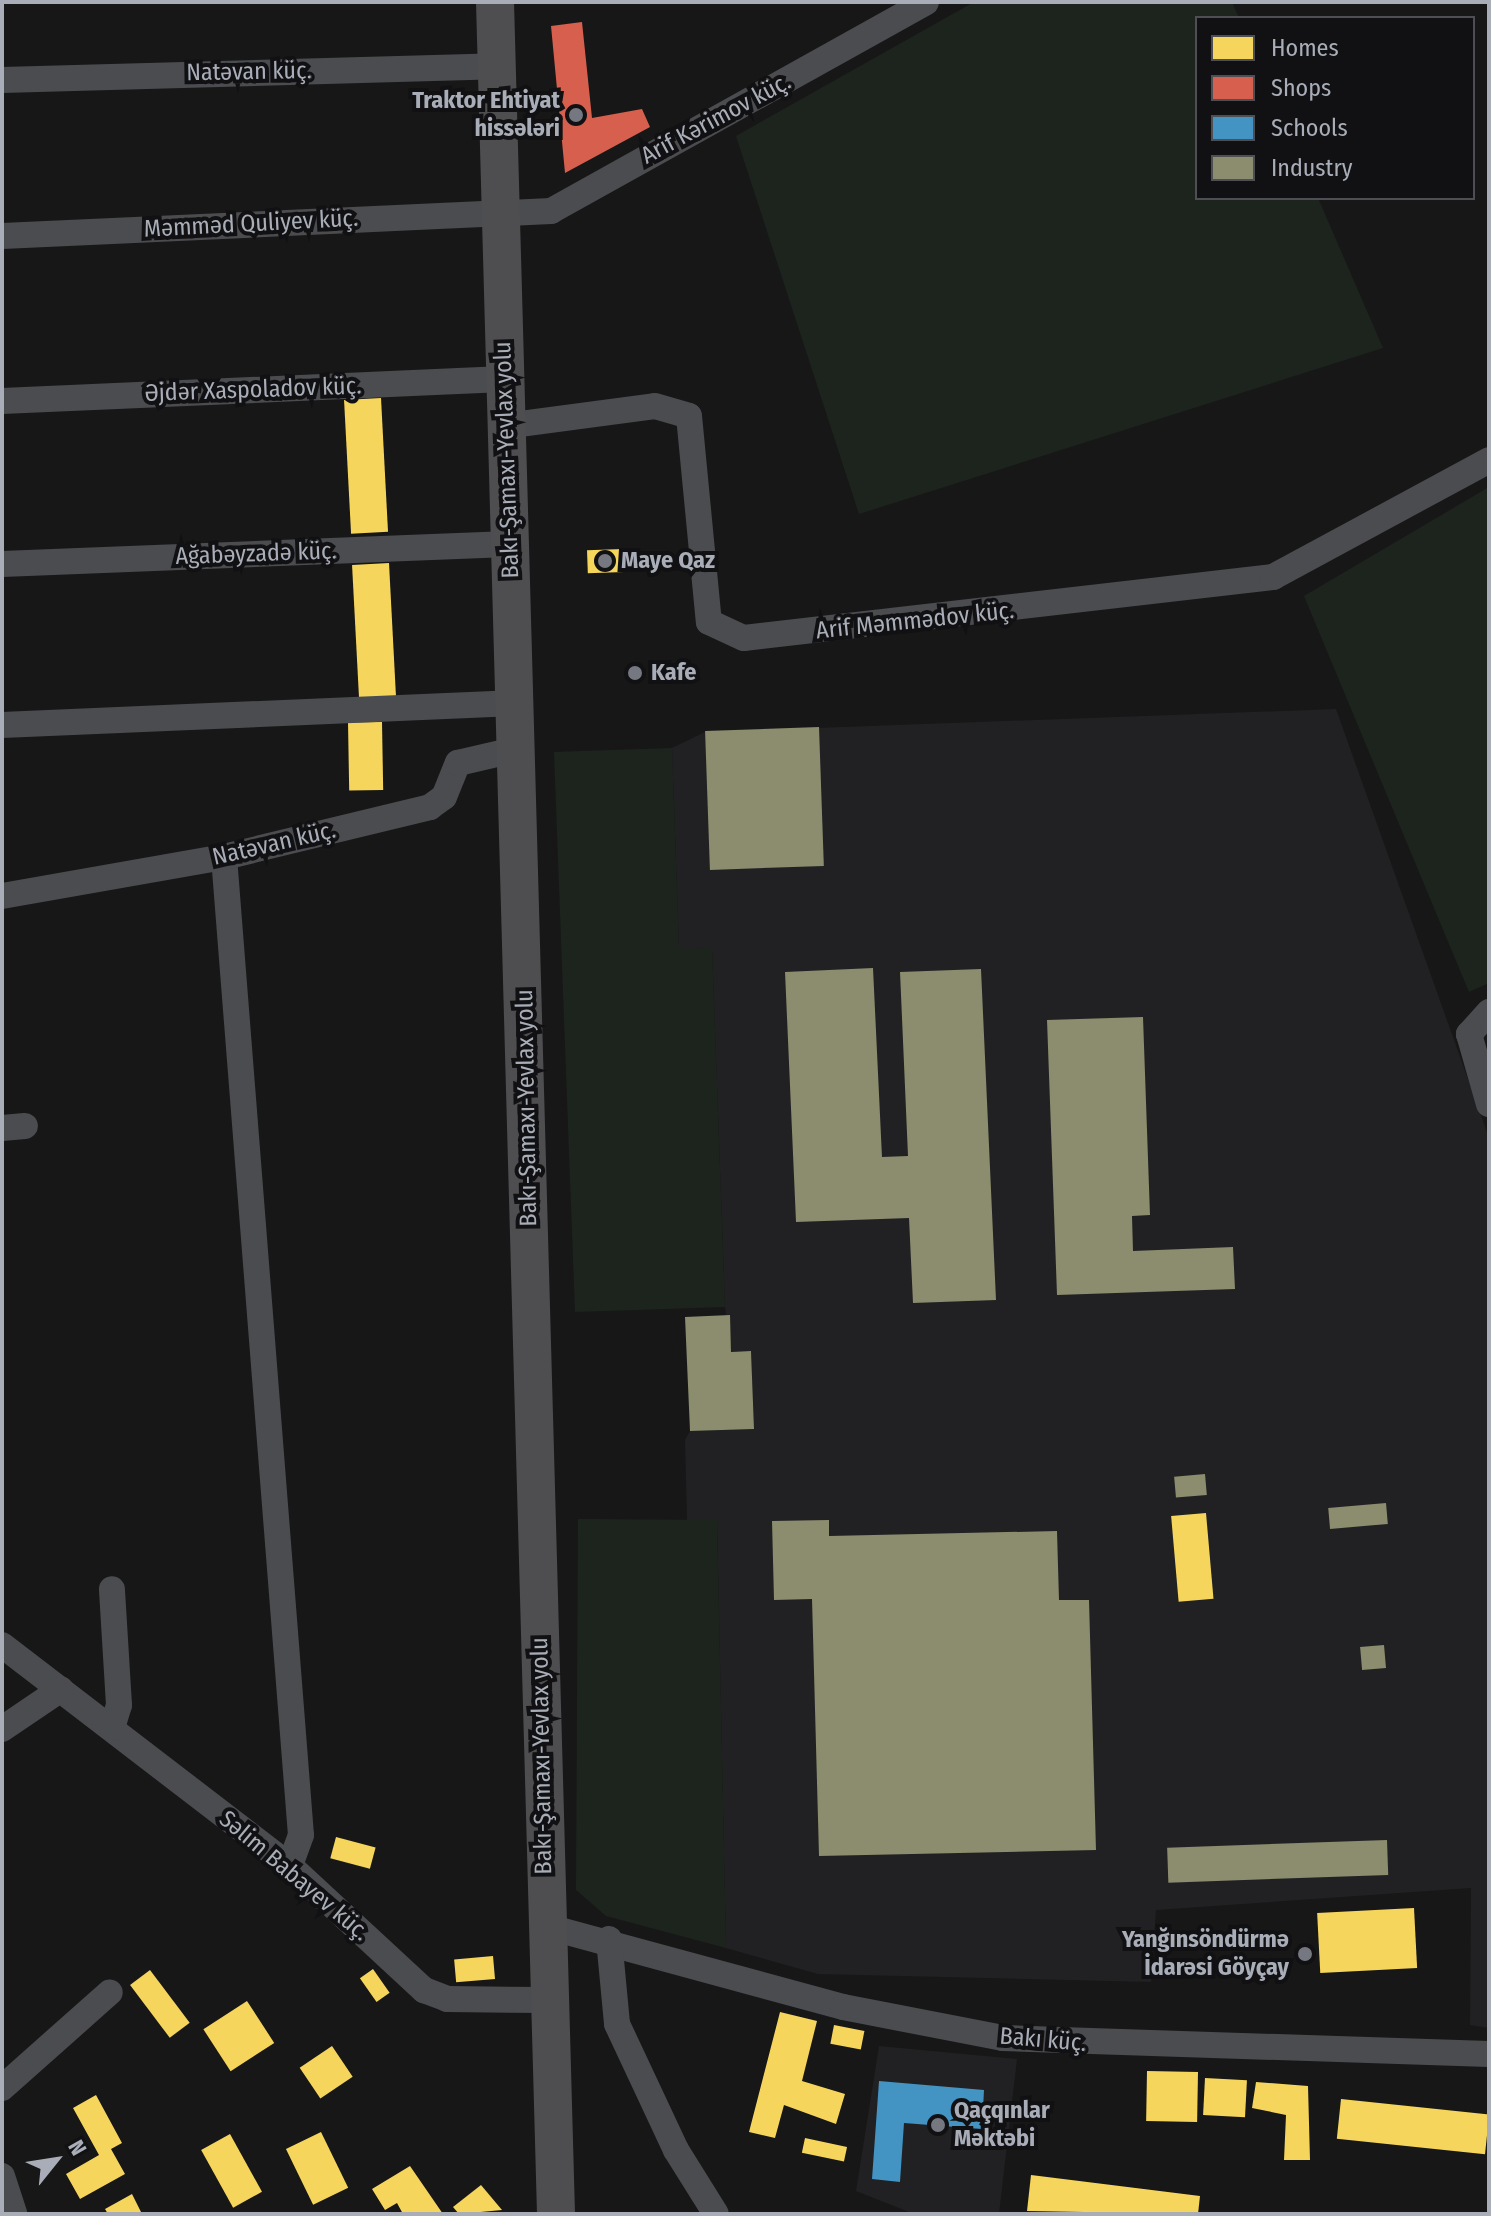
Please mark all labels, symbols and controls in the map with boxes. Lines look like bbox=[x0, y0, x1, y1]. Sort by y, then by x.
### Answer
legend bbox=[1195, 16, 1475, 200]
text: Homes bbox=[1271, 34, 1339, 62]
street label: Natəvan küç. bbox=[186, 57, 312, 87]
street label: Arif Kərimov küç. bbox=[636, 67, 796, 171]
text: Shops bbox=[1271, 74, 1331, 102]
place label: Traktor Ehtiyat hissələri bbox=[412, 87, 560, 143]
marker: Traktor Ehtiyat hissələri bbox=[567, 106, 585, 124]
text: Schools bbox=[1271, 114, 1348, 142]
text: Industry bbox=[1271, 154, 1353, 182]
street label: Məmməd Quliyev küç. bbox=[143, 204, 359, 244]
street label: Bakı-Şamaxı-Yevlax yolu bbox=[488, 341, 526, 579]
street label: Əjdər Xaspoladov küç. bbox=[144, 372, 362, 408]
street label: Ağabəyzadə küç. bbox=[175, 537, 337, 571]
place label: Maye Qaz bbox=[621, 547, 715, 575]
marker: Maye Qaz bbox=[596, 552, 614, 570]
street label: Arif Məmmədov küç. bbox=[815, 596, 1015, 646]
place label: Kafe bbox=[651, 659, 696, 687]
marker: Kafe bbox=[626, 664, 644, 682]
street label: Natəvan küç. bbox=[210, 816, 338, 872]
street label: Bakı-Şamaxı-Yevlax yolu bbox=[511, 989, 543, 1227]
street label: Bakı-Şamaxı-Yevlax yolu bbox=[526, 1637, 558, 1875]
street label: Səlim Babayev küç. bbox=[213, 1805, 375, 1947]
place label: Yanğınsöndürmə İdarəsi Göyçay bbox=[1122, 1926, 1289, 1982]
marker: Yanğınsöndürmə İdarəsi Göyçay bbox=[1296, 1945, 1314, 1963]
street label: Bakı küç. bbox=[998, 2022, 1088, 2058]
place label: Qaçqınlar Məktəbi bbox=[954, 2097, 1050, 2153]
marker: Qaçqınlar Məktəbi bbox=[929, 2116, 947, 2134]
north arrow bbox=[16, 2120, 96, 2200]
text: N bbox=[62, 2135, 92, 2160]

